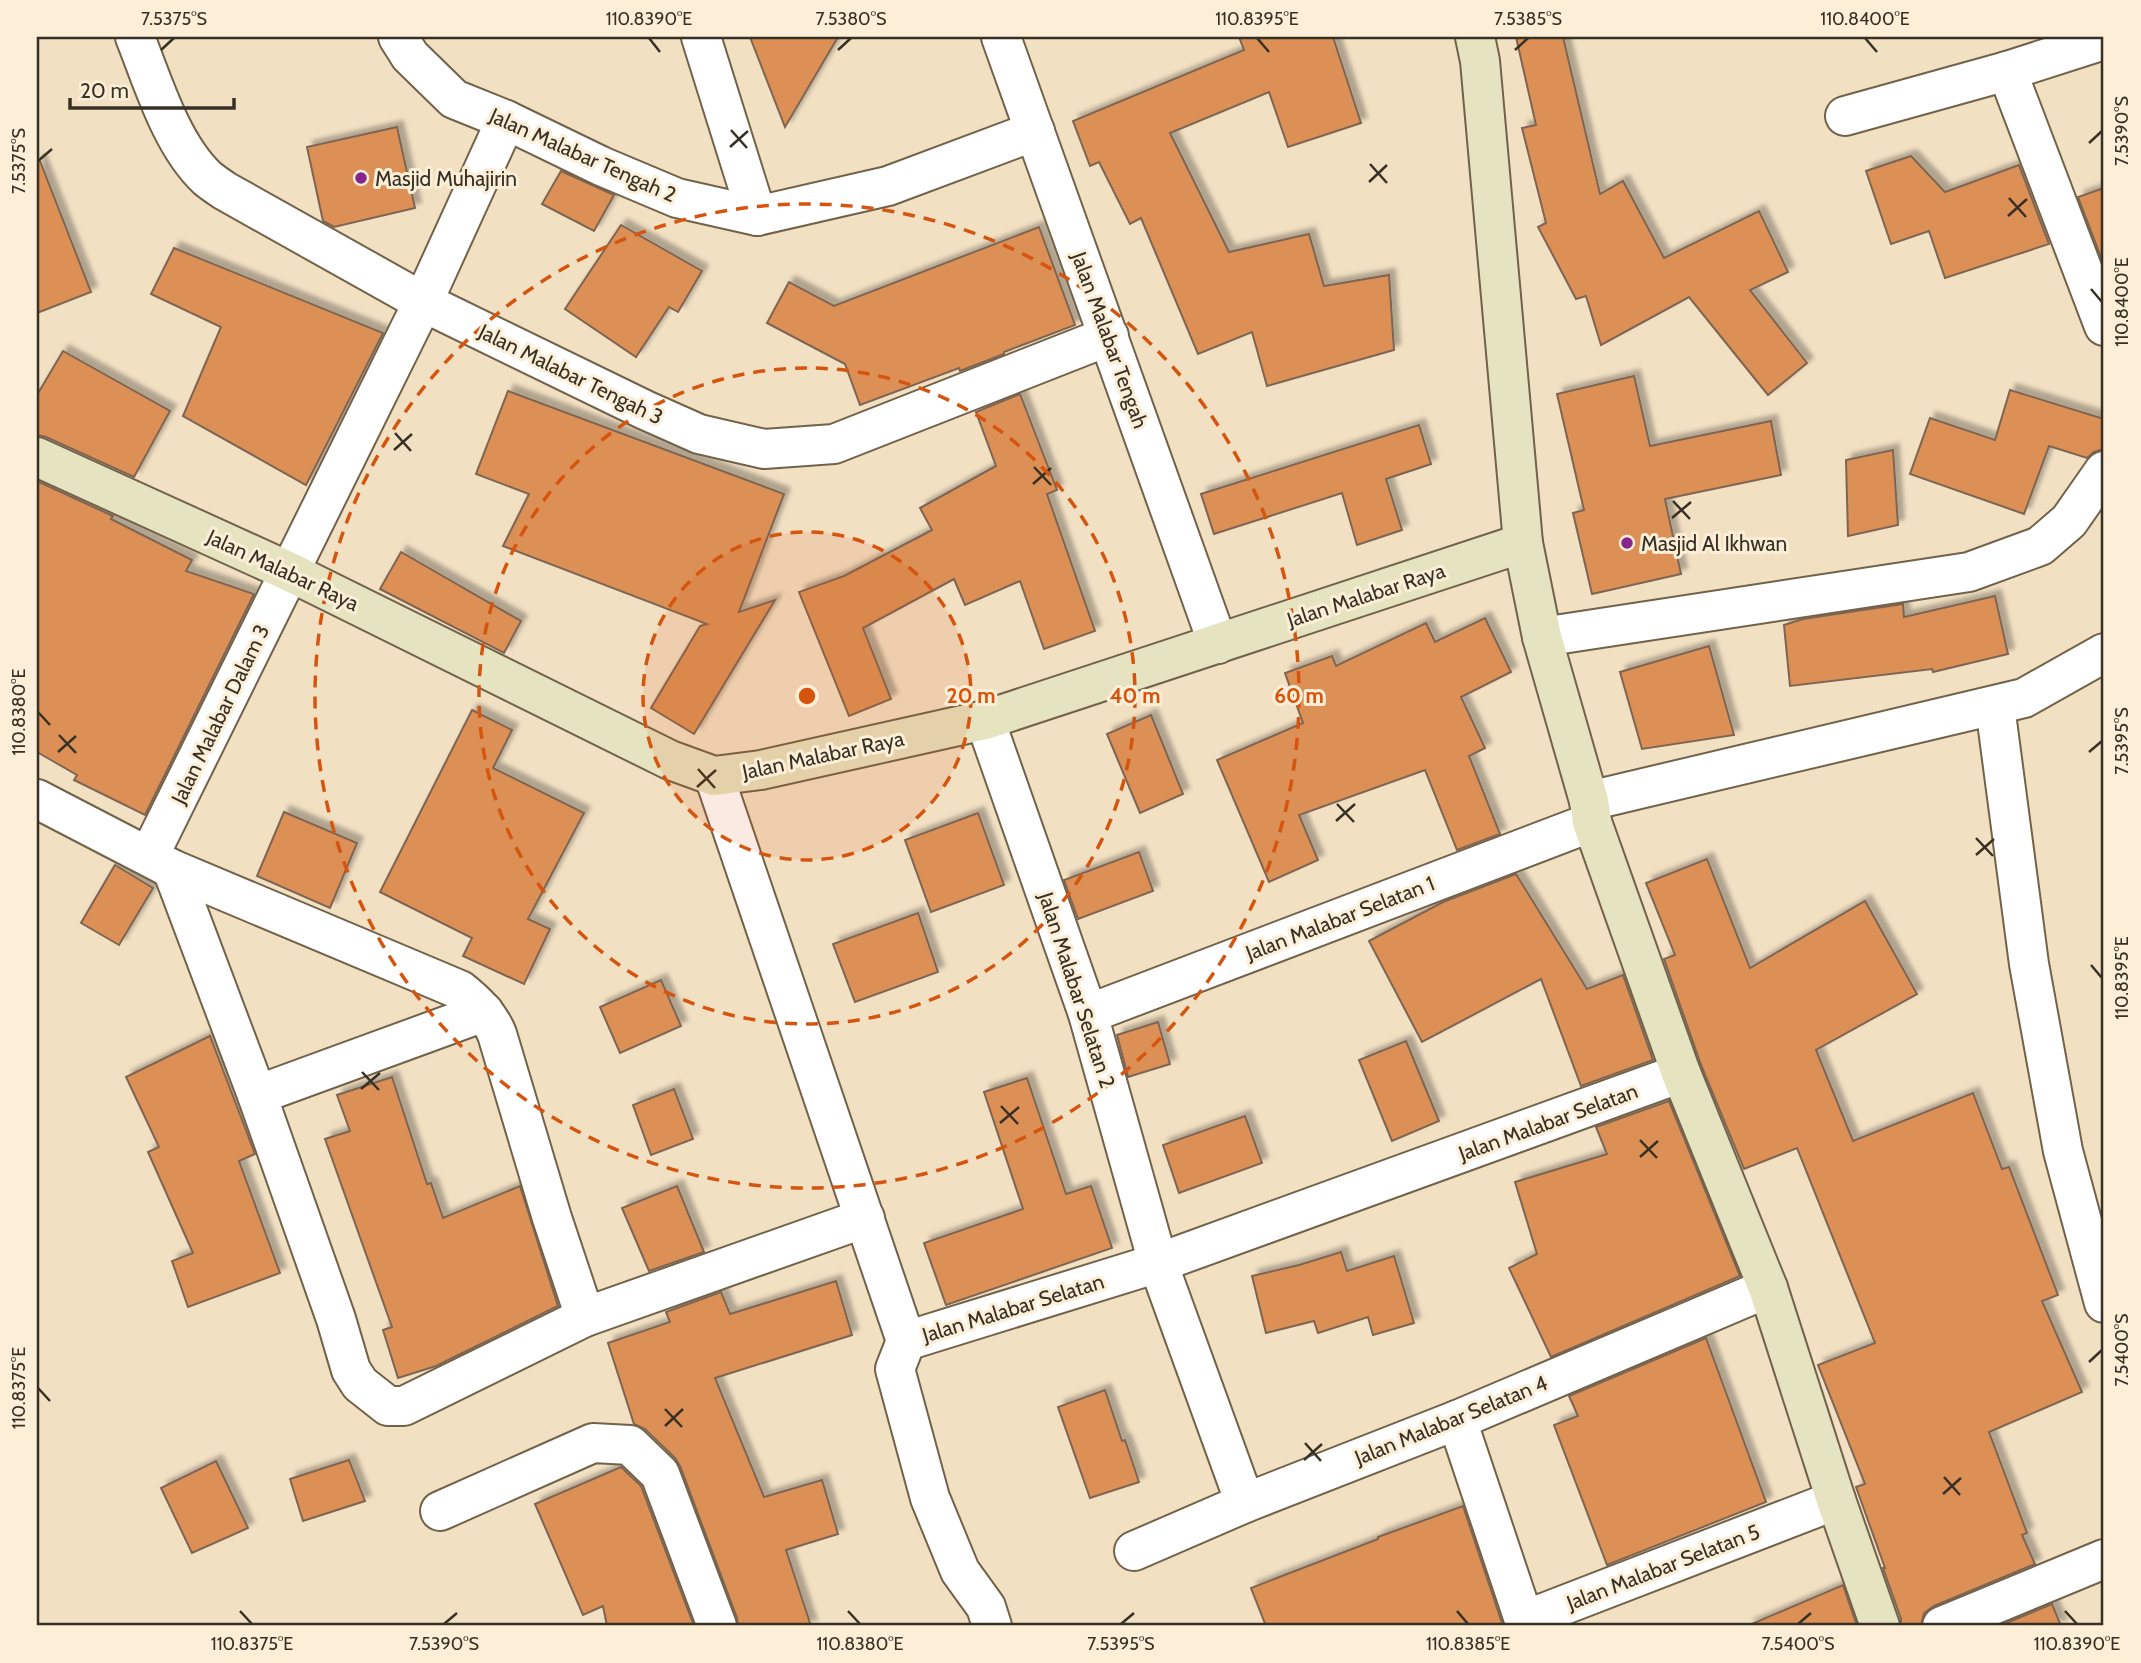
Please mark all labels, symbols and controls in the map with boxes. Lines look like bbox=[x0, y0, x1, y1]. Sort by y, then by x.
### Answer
text: 7.5375°S bbox=[141, 8, 207, 30]
text: 110.8390°E bbox=[606, 8, 692, 30]
text: 7.5380°S bbox=[816, 8, 886, 30]
text: 110.8395°E bbox=[1215, 8, 1299, 30]
text: 7.5385°S bbox=[1494, 8, 1562, 30]
text: 110.8400°E bbox=[1820, 8, 1910, 30]
scale bar bbox=[70, 66, 234, 110]
text: 20 m bbox=[80, 78, 129, 103]
text: 7.5390°S bbox=[2111, 96, 2133, 166]
street label: Jalan Malabar Tengah 2 bbox=[485, 102, 680, 207]
text: 7.5375°S bbox=[8, 128, 30, 194]
place label: Masjid Muhajirin bbox=[375, 166, 517, 192]
marker: Masjid Muhajirin bbox=[353, 170, 369, 186]
street label: Jalan Malabar Tengah bbox=[1066, 247, 1154, 432]
text: 110.8400°E bbox=[2111, 257, 2133, 347]
street label: Jalan Malabar Tengah 3 bbox=[474, 318, 667, 429]
street label: Jalan Malabar Raya bbox=[202, 523, 363, 616]
place label: Masjid Al Ikhwan bbox=[1641, 531, 1787, 557]
marker: Masjid Al Ikhwan bbox=[1619, 535, 1635, 551]
street label: Jalan Malabar Raya bbox=[1283, 558, 1448, 633]
street label: Jalan Malabar Dalam 3 bbox=[165, 620, 274, 809]
text: 110.8380°E bbox=[8, 668, 30, 756]
text: 20 m bbox=[947, 683, 995, 708]
text: 40 m bbox=[1110, 683, 1160, 708]
text: 60 m bbox=[1274, 683, 1324, 708]
centre of rings bbox=[795, 684, 819, 708]
text: 7.5395°S bbox=[2111, 707, 2133, 775]
street label: Jalan Malabar Raya bbox=[739, 726, 906, 785]
street label: Jalan Malabar Selatan 1 bbox=[1241, 870, 1438, 966]
street label: Jalan Malabar Selatan 2 bbox=[1033, 888, 1120, 1091]
text: 110.8395°E bbox=[2111, 936, 2133, 1020]
street label: Jalan Malabar Selatan bbox=[1454, 1078, 1641, 1166]
street label: Jalan Malabar Selatan bbox=[918, 1268, 1107, 1348]
text: 7.5400°S bbox=[2111, 1313, 2133, 1387]
text: 110.8375°E bbox=[8, 1347, 30, 1429]
street label: Jalan Malabar Selatan 4 bbox=[1350, 1370, 1551, 1470]
street label: Jalan Malabar Selatan 5 bbox=[1562, 1519, 1763, 1616]
text: 110.8375°E bbox=[211, 1633, 293, 1655]
text: 7.5390°S bbox=[409, 1633, 479, 1655]
text: 110.8380°E bbox=[816, 1633, 904, 1655]
text: 7.5395°S bbox=[1087, 1633, 1155, 1655]
text: 110.8385°E bbox=[1426, 1633, 1510, 1655]
text: 7.5400°S bbox=[1761, 1633, 1835, 1655]
text: 110.8390°E bbox=[2034, 1633, 2120, 1655]

